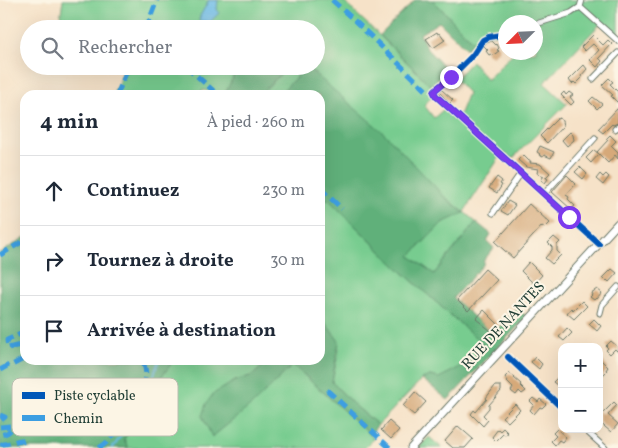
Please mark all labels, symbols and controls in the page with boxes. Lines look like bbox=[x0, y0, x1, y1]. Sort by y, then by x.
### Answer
north arrow bbox=[498, 15, 543, 60]
search box bbox=[20, 20, 325, 75]
icon: search bbox=[38, 34, 66, 62]
text: Rechercher bbox=[78, 35, 172, 61]
route end bbox=[440, 66, 463, 89]
text: 4 min bbox=[40, 108, 99, 137]
text: À pied · 260 m bbox=[207, 112, 305, 134]
icon: ahead bbox=[40, 177, 68, 205]
text: Continuez bbox=[87, 178, 179, 204]
text: 230 m bbox=[262, 180, 305, 202]
route start bbox=[558, 206, 581, 229]
icon: right bbox=[40, 247, 68, 275]
text: Tournez à droite bbox=[87, 248, 234, 274]
text: 30 m bbox=[270, 250, 305, 272]
street label: RUE DE NANTES bbox=[458, 277, 550, 375]
icon: arrive bbox=[40, 317, 68, 345]
text: Arrivée à destination bbox=[87, 318, 276, 344]
map controls bbox=[558, 343, 603, 433]
button: + bbox=[558, 343, 603, 388]
legend bbox=[12, 378, 178, 436]
text: Piste cyclable bbox=[54, 387, 136, 406]
button: − bbox=[558, 388, 603, 433]
text: Chemin bbox=[54, 410, 103, 429]

